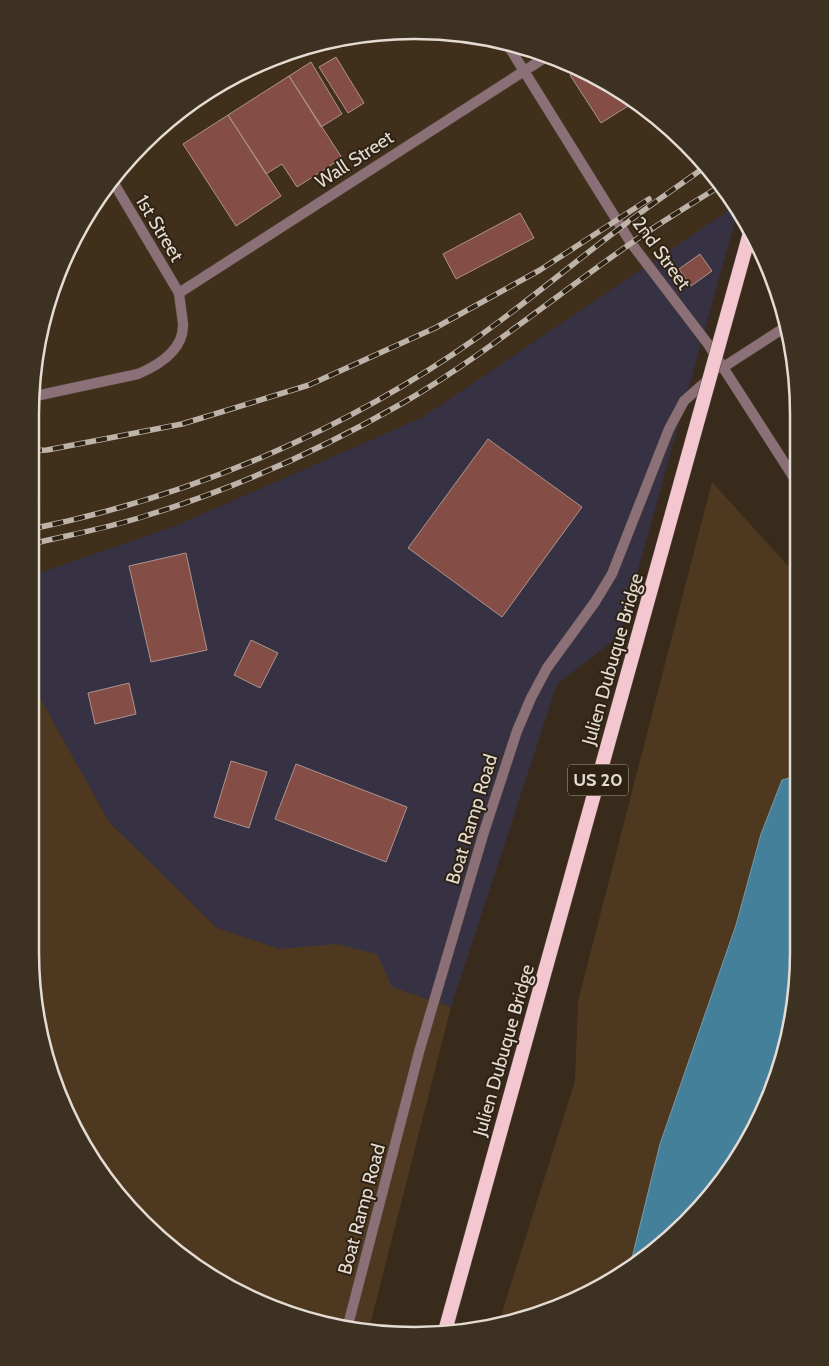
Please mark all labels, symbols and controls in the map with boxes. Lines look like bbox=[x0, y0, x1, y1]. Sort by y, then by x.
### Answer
street label: Wall Street bbox=[311, 125, 398, 193]
street label: 1st Street bbox=[131, 191, 189, 266]
street label: 2nd Street bbox=[628, 212, 696, 295]
street label: Julien Dubuque Bridge bbox=[577, 570, 648, 749]
street label: Boat Ramp Road bbox=[441, 751, 502, 887]
road number: US 20 bbox=[568, 764, 628, 796]
street label: Julien Dubuque Bridge bbox=[468, 961, 539, 1140]
street label: Boat Ramp Road bbox=[333, 1141, 390, 1277]

